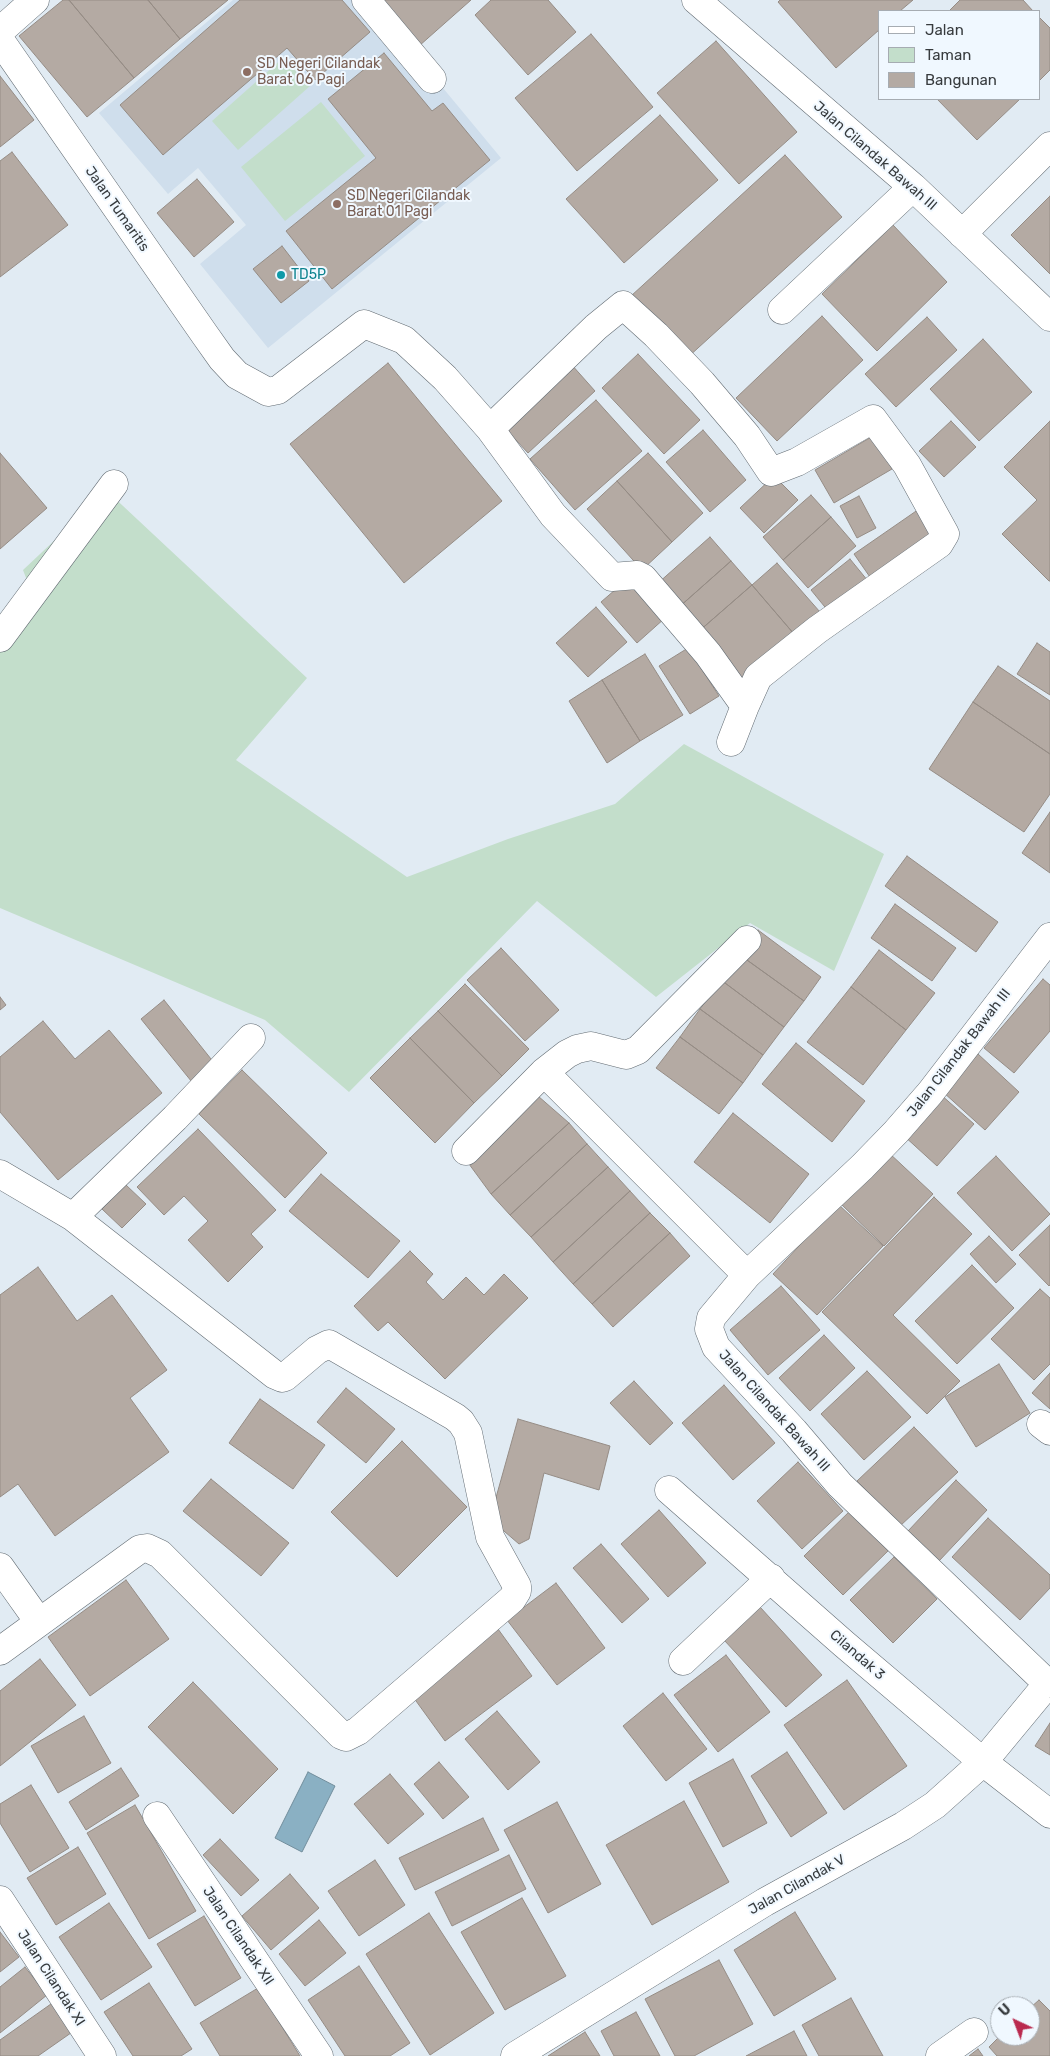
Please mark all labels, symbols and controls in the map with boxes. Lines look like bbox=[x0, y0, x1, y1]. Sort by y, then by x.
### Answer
legend bbox=[878, 10, 1040, 100]
text: Jalan bbox=[925, 21, 964, 39]
text: Taman bbox=[925, 46, 971, 64]
place label: SD Negeri Cilandak Barat 06 Pagi bbox=[257, 56, 380, 88]
marker: SD Negeri Cilandak Barat 06 Pagi bbox=[241, 66, 253, 78]
text: Bangunan bbox=[925, 71, 997, 89]
street label: Jalan Cilandak Bawah III bbox=[810, 98, 940, 214]
street label: Jalan Tumaritis bbox=[81, 163, 153, 255]
place label: SD Negeri Cilandak Barat 01 Pagi bbox=[347, 188, 470, 220]
marker: SD Negeri Cilandak Barat 01 Pagi bbox=[331, 198, 343, 210]
place label: TD5P bbox=[291, 267, 326, 283]
marker: TD5P bbox=[275, 269, 287, 281]
street label: Jalan Cilandak Bawah III bbox=[904, 986, 1014, 1120]
street label: Jalan Cilandak Bawah III bbox=[715, 1347, 833, 1475]
street label: Cilandak 3 bbox=[826, 1627, 888, 1683]
street label: Jalan Cilandak V bbox=[746, 1852, 848, 1918]
street label: Jalan Cilandak XII bbox=[199, 1884, 277, 1988]
street label: Jalan Cilandak XI bbox=[14, 1927, 88, 2029]
north arrow bbox=[990, 1996, 1040, 2046]
text: U bbox=[996, 2001, 1015, 2020]

